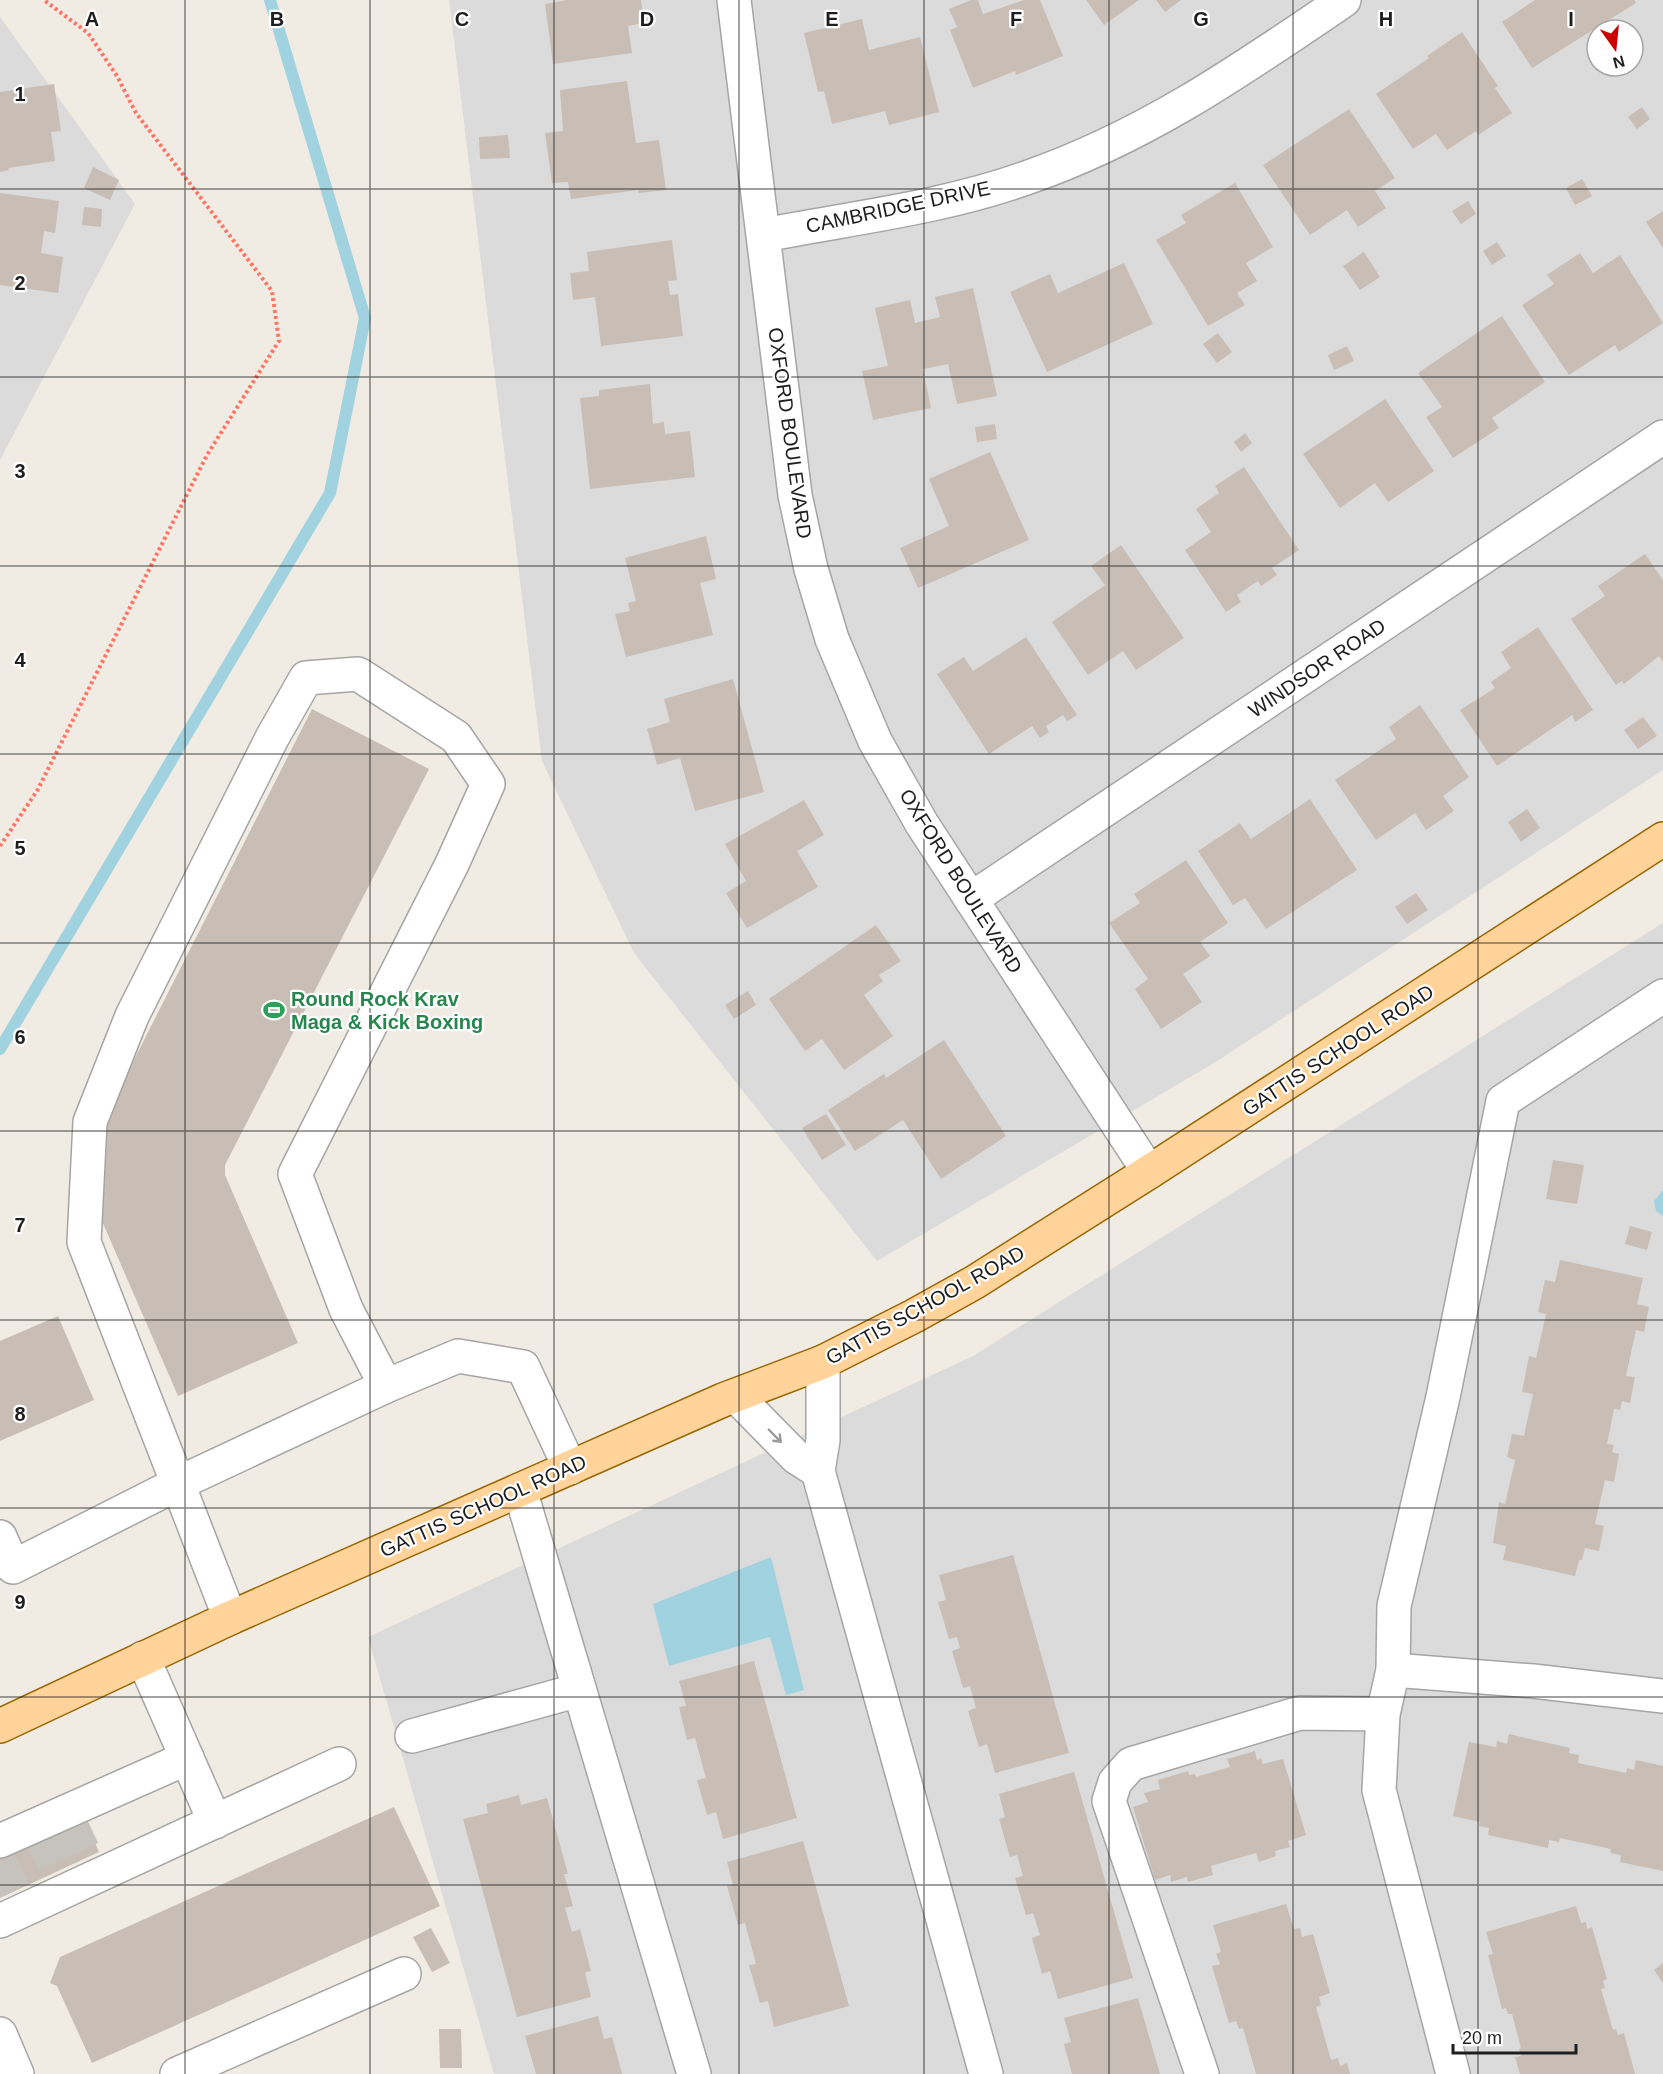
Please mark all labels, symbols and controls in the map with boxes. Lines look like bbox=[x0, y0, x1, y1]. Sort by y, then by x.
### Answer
text: A bbox=[85, 8, 99, 30]
text: B bbox=[270, 8, 284, 30]
text: C bbox=[455, 8, 469, 30]
text: D bbox=[640, 8, 654, 30]
text: E bbox=[825, 8, 839, 30]
text: F bbox=[1010, 8, 1022, 30]
text: G bbox=[1193, 8, 1209, 30]
text: H bbox=[1379, 8, 1393, 30]
text: I bbox=[1568, 8, 1574, 30]
north arrow bbox=[1585, 18, 1645, 78]
text: N bbox=[1611, 52, 1627, 72]
text: 1 bbox=[14, 83, 26, 105]
street label: CAMBRIDGE DRIVE bbox=[804, 177, 992, 237]
text: 2 bbox=[14, 272, 26, 294]
street label: OXFORD BOULEVARD bbox=[764, 326, 816, 540]
text: 3 bbox=[14, 460, 26, 482]
street label: WINDSOR ROAD bbox=[1245, 614, 1389, 722]
text: 4 bbox=[14, 649, 26, 671]
street label: OXFORD BOULEVARD bbox=[895, 785, 1027, 977]
text: 5 bbox=[14, 837, 26, 859]
street label: GATTIS SCHOOL ROAD bbox=[1238, 980, 1438, 1120]
place label: Round Rock Krav Maga & Kick Boxing bbox=[291, 988, 483, 1033]
sports icon: Round Rock Krav Maga & Kick Boxing bbox=[262, 998, 286, 1022]
text: 6 bbox=[14, 1026, 26, 1048]
text: 7 bbox=[14, 1214, 26, 1236]
street label: GATTIS SCHOOL ROAD bbox=[822, 1241, 1028, 1369]
text: 8 bbox=[14, 1403, 26, 1425]
one-way arrow bbox=[768, 1428, 782, 1443]
street label: GATTIS SCHOOL ROAD bbox=[377, 1451, 589, 1561]
text: 9 bbox=[14, 1591, 26, 1613]
scale bar bbox=[1453, 2017, 1576, 2055]
text: 20 m bbox=[1462, 2028, 1502, 2048]

